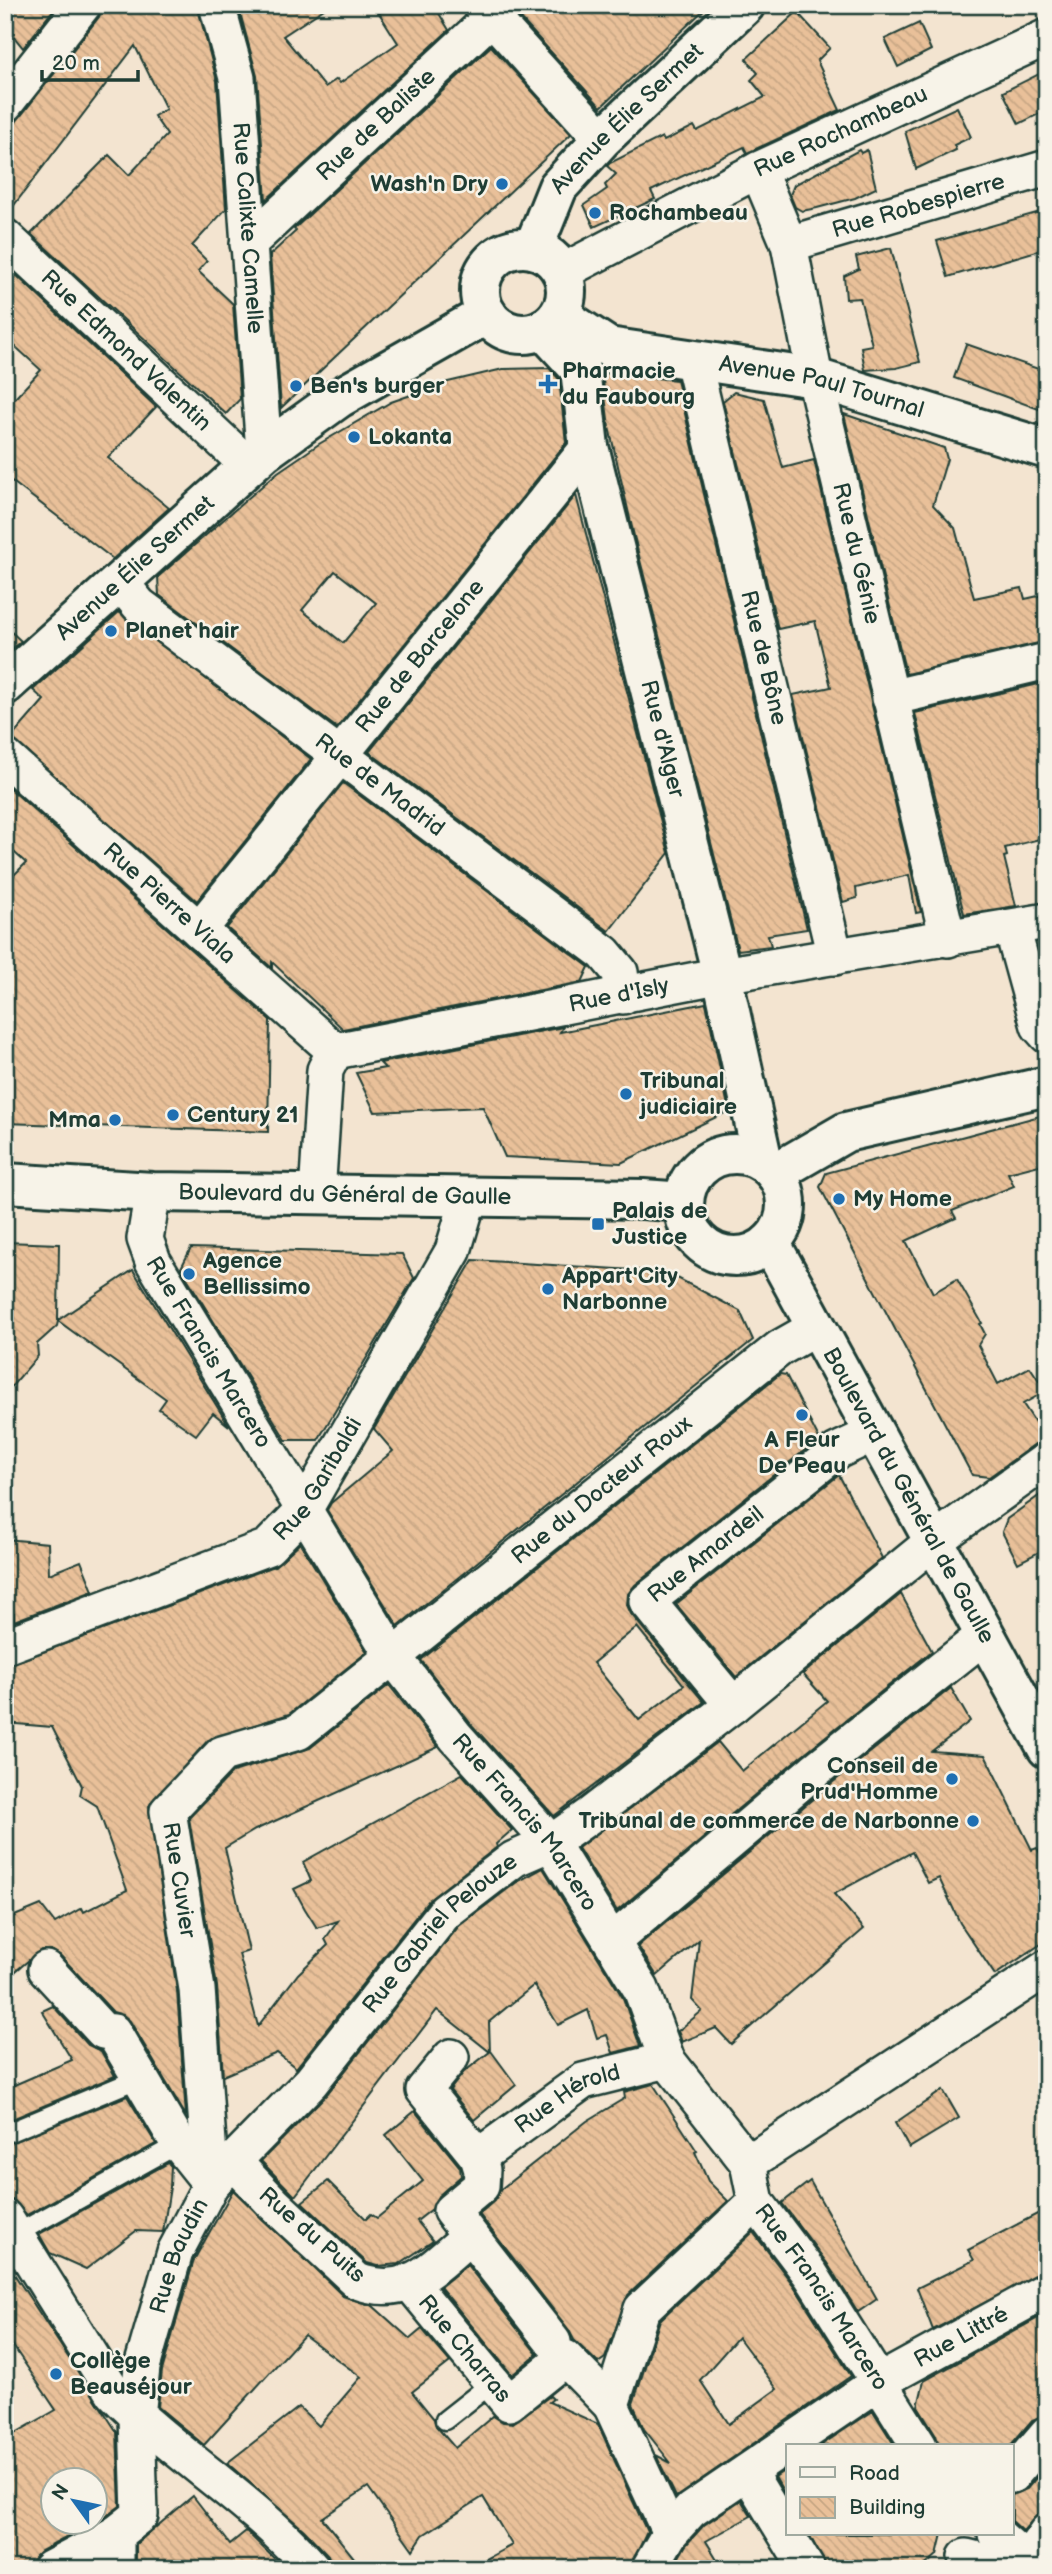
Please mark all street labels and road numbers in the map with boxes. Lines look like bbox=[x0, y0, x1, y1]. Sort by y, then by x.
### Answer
street label: Avenue Élie Sermet bbox=[545, 37, 709, 200]
street label: Rue de Baliste bbox=[311, 63, 442, 187]
street label: Rue Rochambeau bbox=[749, 80, 932, 184]
street label: Rue Calixte Camelle bbox=[226, 121, 269, 335]
street label: Rue Robespierre bbox=[829, 167, 1008, 245]
street label: Rue Edmond Valentin bbox=[35, 264, 217, 437]
street label: Avenue Paul Tournal bbox=[717, 350, 927, 425]
street label: Rue du Génie bbox=[826, 480, 887, 627]
street label: Avenue Élie Sermet bbox=[50, 489, 220, 646]
street label: Rue de Barcelone bbox=[350, 574, 490, 739]
street label: Rue de Bône bbox=[734, 588, 793, 728]
street label: Rue d'Alger bbox=[634, 677, 691, 801]
street label: Rue de Madrid bbox=[309, 727, 450, 843]
street label: Rue Pierre Viala bbox=[97, 837, 241, 970]
street label: Rue d'Isly bbox=[566, 972, 672, 1019]
street label: Boulevard du Général de Gaulle bbox=[178, 1178, 512, 1211]
street label: Rue Francis Marcero bbox=[140, 1251, 277, 1453]
street label: Boulevard du Général de Gaulle bbox=[816, 1343, 1001, 1648]
street label: Rue du Docteur Roux bbox=[506, 1409, 698, 1570]
street label: Rue Garibaldi bbox=[268, 1412, 368, 1547]
street label: Rue Amardeil bbox=[642, 1500, 770, 1609]
street label: Rue Francis Marcero bbox=[446, 1728, 604, 1916]
street label: Rue Cuvier bbox=[156, 1820, 202, 1940]
street label: Rue Gabriel Pelouze bbox=[356, 1847, 523, 2019]
street label: Rue Hérold bbox=[509, 2058, 623, 2140]
street label: Rue du Puits bbox=[253, 2181, 371, 2289]
street label: Rue Baudin bbox=[144, 2194, 215, 2317]
street label: Rue Francis Marcero bbox=[748, 2198, 894, 2396]
street label: Rue Charras bbox=[412, 2289, 517, 2409]
street label: Rue Littré bbox=[909, 2300, 1013, 2374]

